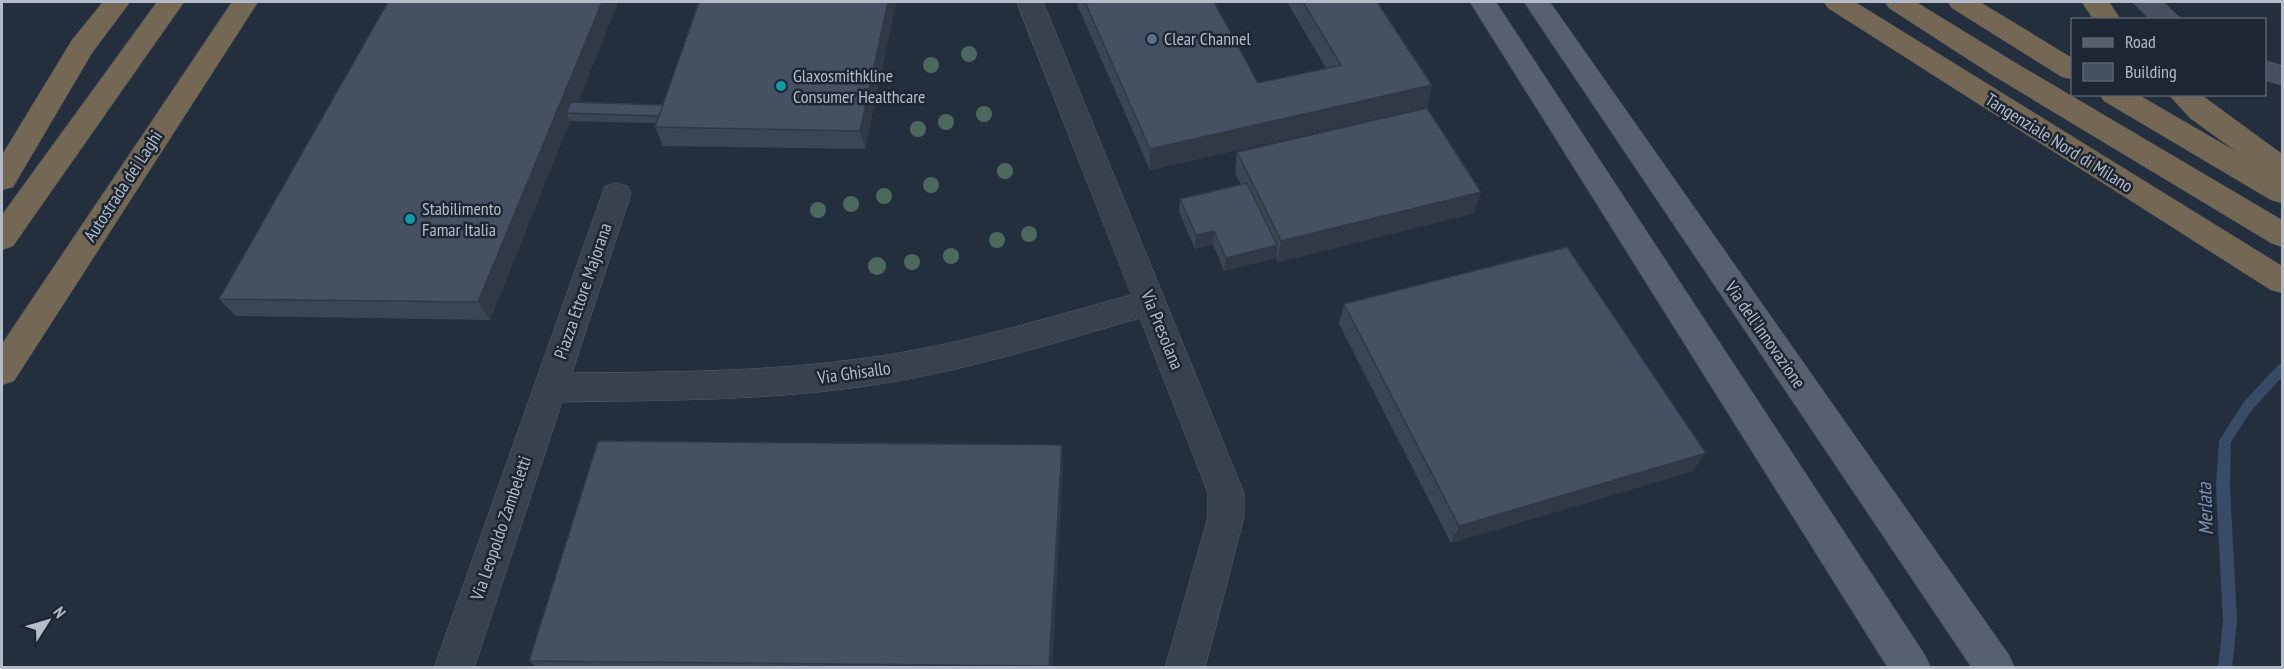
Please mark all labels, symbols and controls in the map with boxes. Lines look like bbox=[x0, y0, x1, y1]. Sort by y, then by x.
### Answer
legend bbox=[2071, 18, 2266, 96]
place label: Clear Channel bbox=[1164, 27, 1251, 50]
text: Road bbox=[2125, 30, 2156, 53]
marker: Clear Channel bbox=[1145, 32, 1159, 46]
text: Building bbox=[2125, 60, 2177, 83]
place label: Glaxosmithkline Consumer Healthcare bbox=[793, 64, 926, 108]
marker: Glaxosmithkline Consumer Healthcare bbox=[774, 79, 788, 93]
street label: Tangenziale Nord di Milano bbox=[1981, 88, 2138, 197]
street label: Autostrada dei Laghi bbox=[78, 126, 167, 246]
place label: Stabilimento Famar Italia bbox=[422, 197, 502, 241]
marker: Stabilimento Famar Italia bbox=[403, 212, 417, 226]
street label: Piazza Ettore Majorana bbox=[549, 220, 617, 362]
street label: Via dell'Innovazione bbox=[1719, 276, 1811, 393]
street label: Via Presolana bbox=[1136, 286, 1189, 373]
street label: Via Ghisallo bbox=[815, 356, 892, 389]
street label: Via Leopoldo Zambeletti bbox=[465, 453, 536, 604]
water label: Merlata bbox=[2191, 481, 2219, 536]
north arrow bbox=[18, 591, 78, 651]
text: N bbox=[49, 603, 71, 621]

